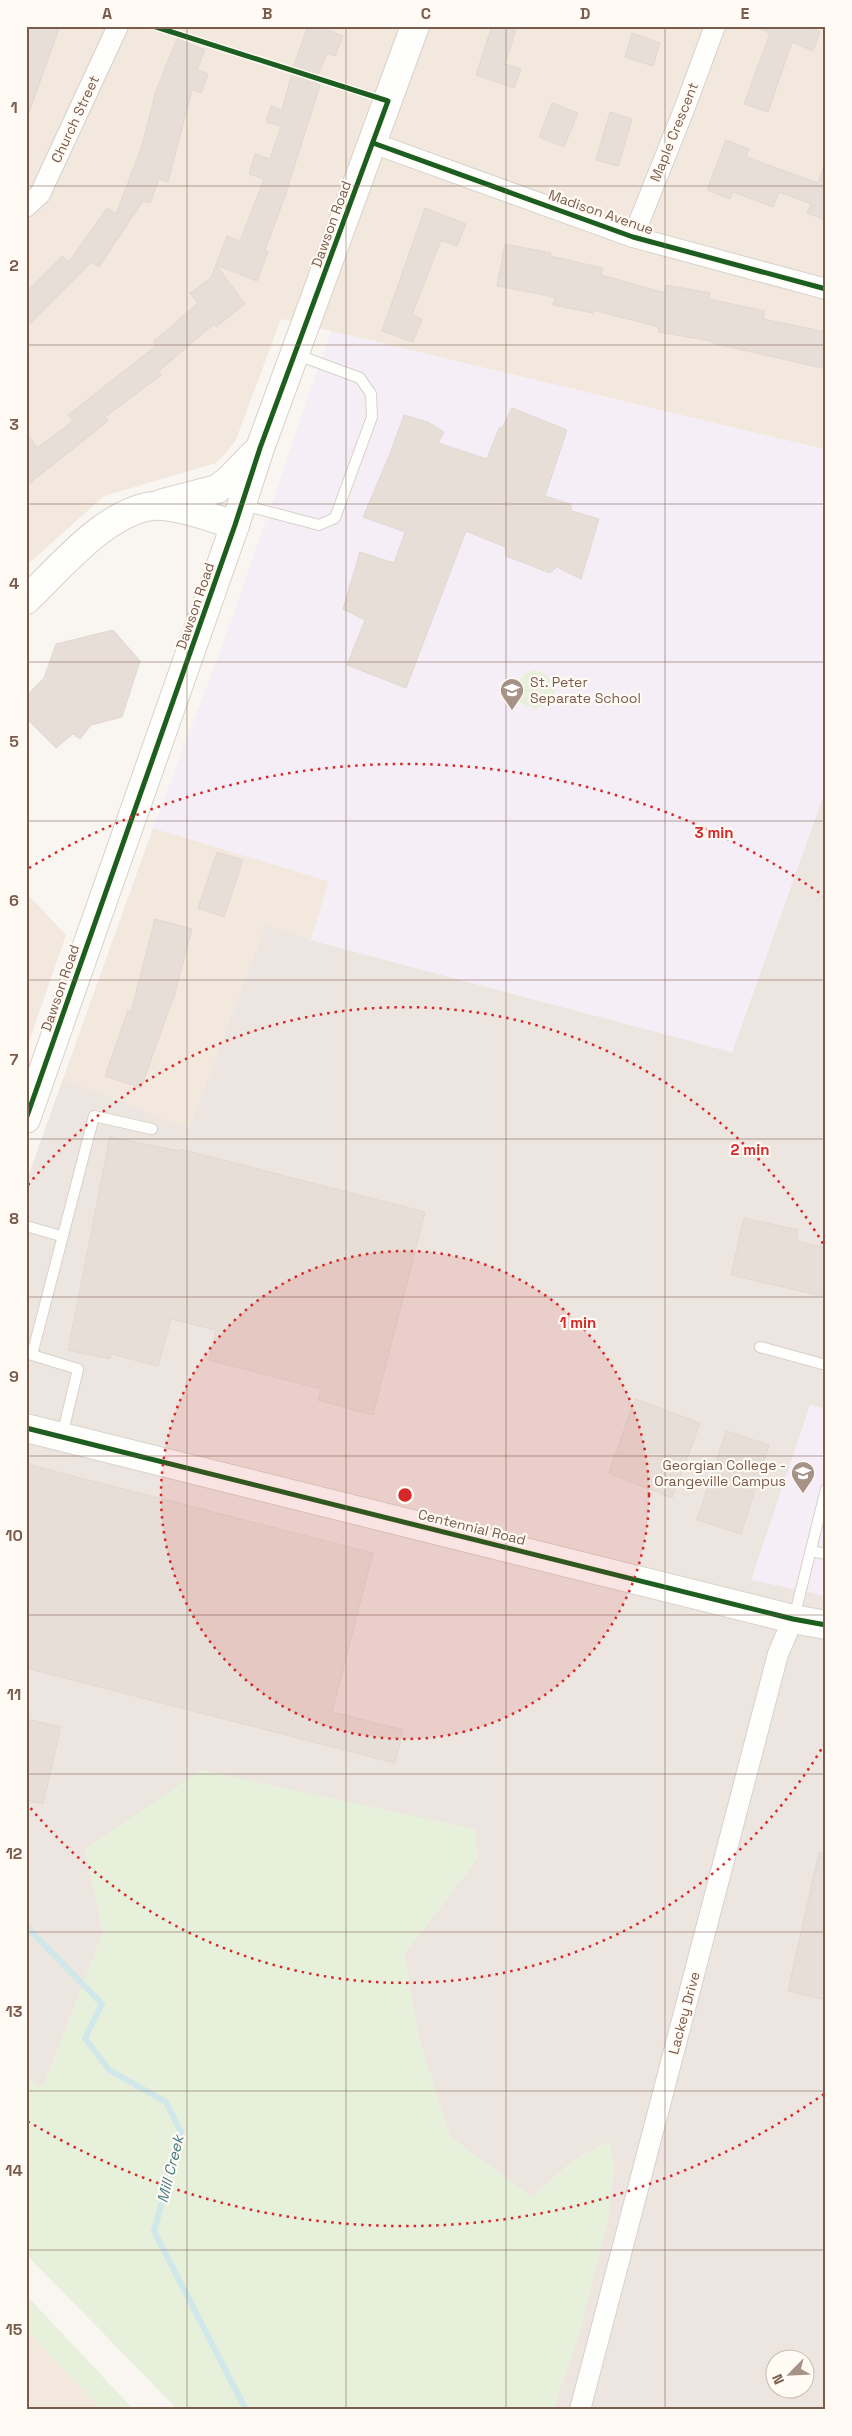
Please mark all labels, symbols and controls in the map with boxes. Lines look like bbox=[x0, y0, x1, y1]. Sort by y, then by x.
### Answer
text: A bbox=[102, 3, 112, 24]
text: B bbox=[262, 3, 272, 24]
text: C bbox=[421, 3, 431, 24]
text: D bbox=[580, 3, 590, 24]
text: E bbox=[741, 3, 750, 24]
street label: Church Street bbox=[47, 72, 103, 166]
street label: Maple Crescent bbox=[646, 80, 702, 184]
text: 1 bbox=[10, 97, 18, 118]
street label: Dawson Road bbox=[307, 178, 355, 270]
street label: Madison Avenue bbox=[546, 186, 656, 238]
text: 2 bbox=[9, 255, 19, 276]
text: 3 bbox=[9, 414, 19, 435]
street label: Dawson Road bbox=[172, 560, 218, 652]
text: 4 bbox=[9, 573, 19, 594]
place label: St. Peter Separate School bbox=[530, 673, 641, 707]
school or university icon: St. Peter Separate School bbox=[499, 677, 525, 711]
text: 5 bbox=[9, 731, 19, 752]
text: 3 min bbox=[695, 823, 733, 842]
text: 6 bbox=[9, 890, 19, 911]
street label: Dawson Road bbox=[37, 942, 83, 1034]
text: 7 bbox=[10, 1049, 19, 1070]
text: 2 min bbox=[731, 1140, 769, 1159]
text: 8 bbox=[9, 1208, 19, 1229]
text: 1 min bbox=[560, 1313, 596, 1332]
text: 9 bbox=[9, 1366, 19, 1387]
place label: Georgian College - Orangeville Campus bbox=[654, 1456, 786, 1490]
school or university icon: Georgian College - Orangeville Campus bbox=[790, 1460, 816, 1494]
centre of rings bbox=[396, 1486, 414, 1504]
street label: Centennial Road bbox=[416, 1505, 528, 1549]
text: 10 bbox=[5, 1525, 23, 1546]
text: 11 bbox=[7, 1684, 21, 1705]
text: 12 bbox=[6, 1843, 22, 1864]
street label: Lackey Drive bbox=[664, 1970, 704, 2056]
text: 13 bbox=[6, 2001, 23, 2022]
water label: Mill Creek bbox=[152, 2132, 188, 2205]
text: 14 bbox=[5, 2160, 23, 2181]
text: 15 bbox=[6, 2319, 23, 2340]
north arrow bbox=[764, 2348, 814, 2398]
text: N bbox=[768, 2371, 788, 2387]

